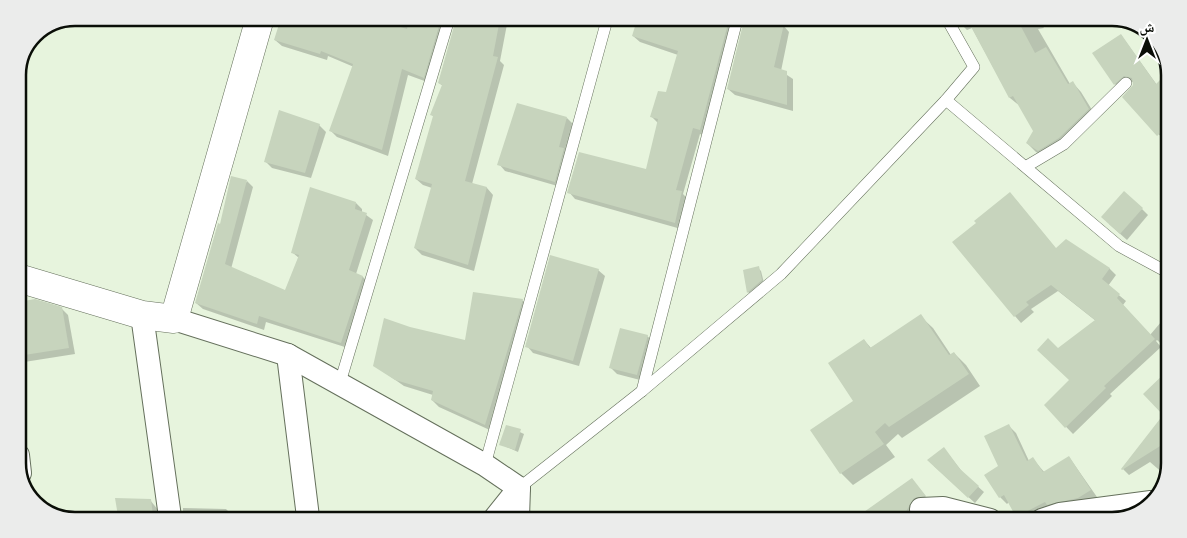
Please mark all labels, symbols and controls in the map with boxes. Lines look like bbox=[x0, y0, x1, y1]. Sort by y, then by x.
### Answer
north arrow bbox=[1122, 15, 1172, 65]
text: ش bbox=[1140, 17, 1155, 36]

